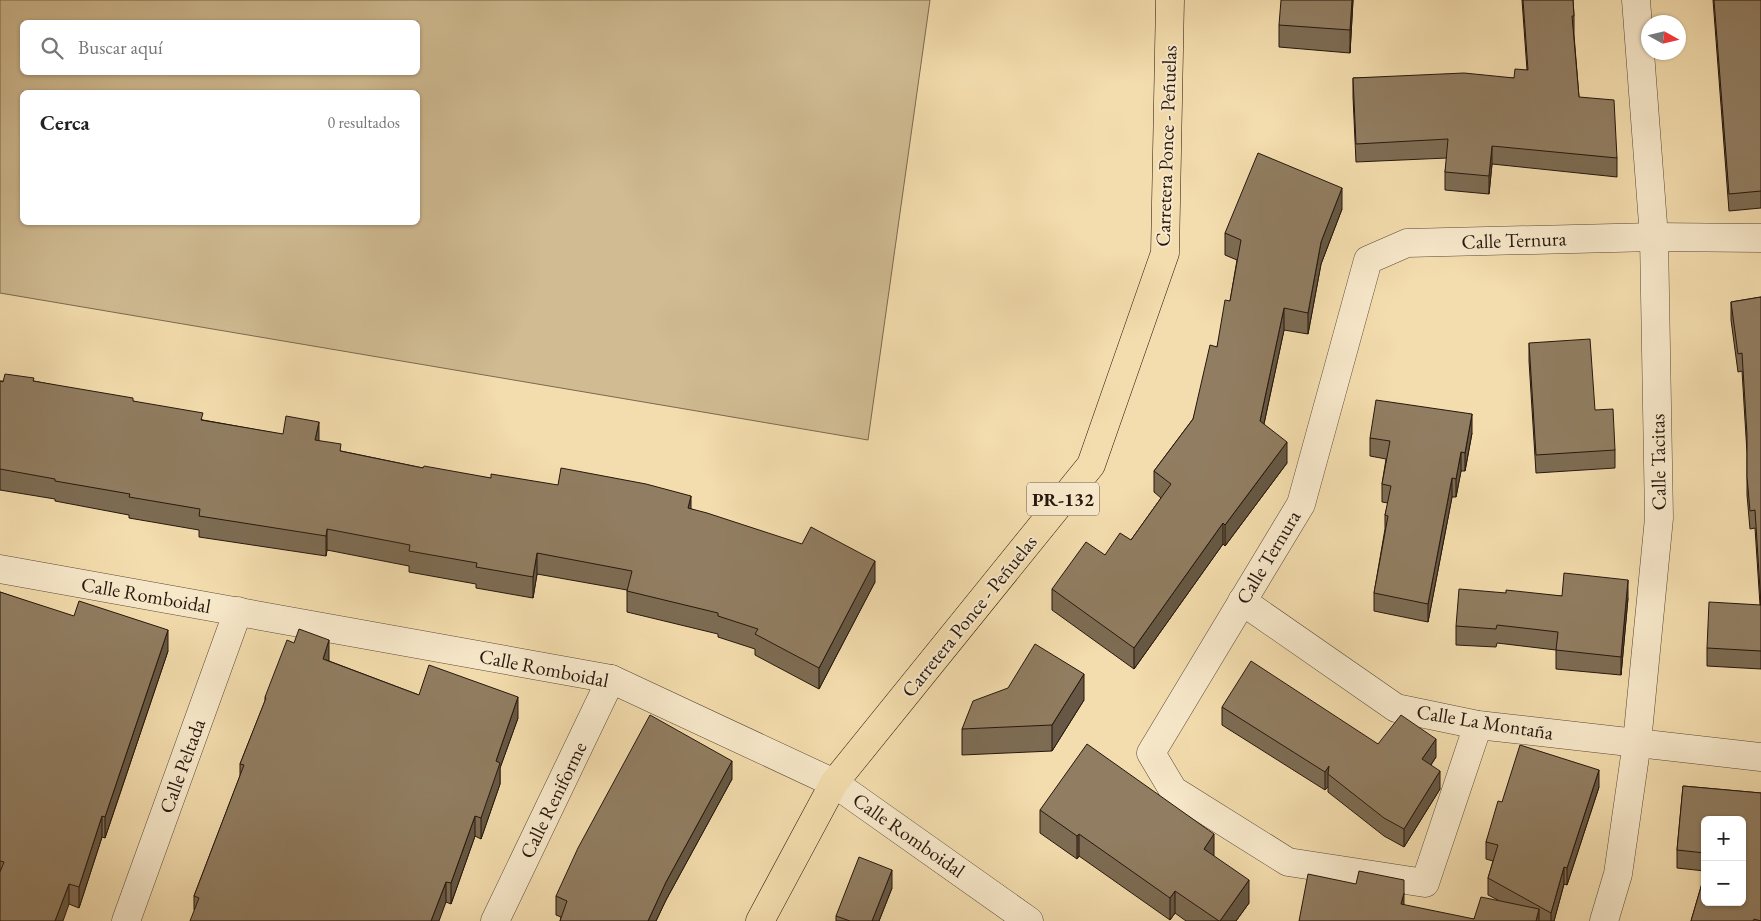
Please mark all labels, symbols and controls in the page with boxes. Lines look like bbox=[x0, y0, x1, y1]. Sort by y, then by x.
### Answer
north arrow bbox=[1641, 15, 1686, 60]
search box bbox=[20, 20, 420, 75]
icon: search bbox=[38, 34, 66, 62]
text: Buscar aquí bbox=[78, 35, 163, 60]
street label: Carretera Ponce - Peñuelas bbox=[1149, 45, 1183, 247]
text: Cerca bbox=[40, 109, 90, 136]
text: 0 resultados bbox=[328, 112, 400, 133]
street label: Calle Ternura bbox=[1461, 225, 1567, 255]
street label: Calle Tacitas bbox=[1644, 413, 1672, 511]
road number: PR-132 bbox=[1027, 482, 1099, 516]
street label: Calle Ternura bbox=[1230, 505, 1306, 609]
street label: Carretera Ponce - Peñuelas bbox=[895, 529, 1043, 703]
street label: Calle Romboidal bbox=[79, 571, 213, 619]
street label: Calle Romboidal bbox=[477, 643, 611, 693]
street label: Calle La Montaña bbox=[1415, 698, 1555, 746]
street label: Calle Peltada bbox=[153, 715, 211, 817]
street label: Calle Reniforme bbox=[513, 737, 593, 863]
street label: Calle Romboidal bbox=[848, 787, 970, 883]
map controls bbox=[1701, 816, 1746, 906]
button: + bbox=[1701, 816, 1746, 861]
button: − bbox=[1701, 861, 1746, 906]

